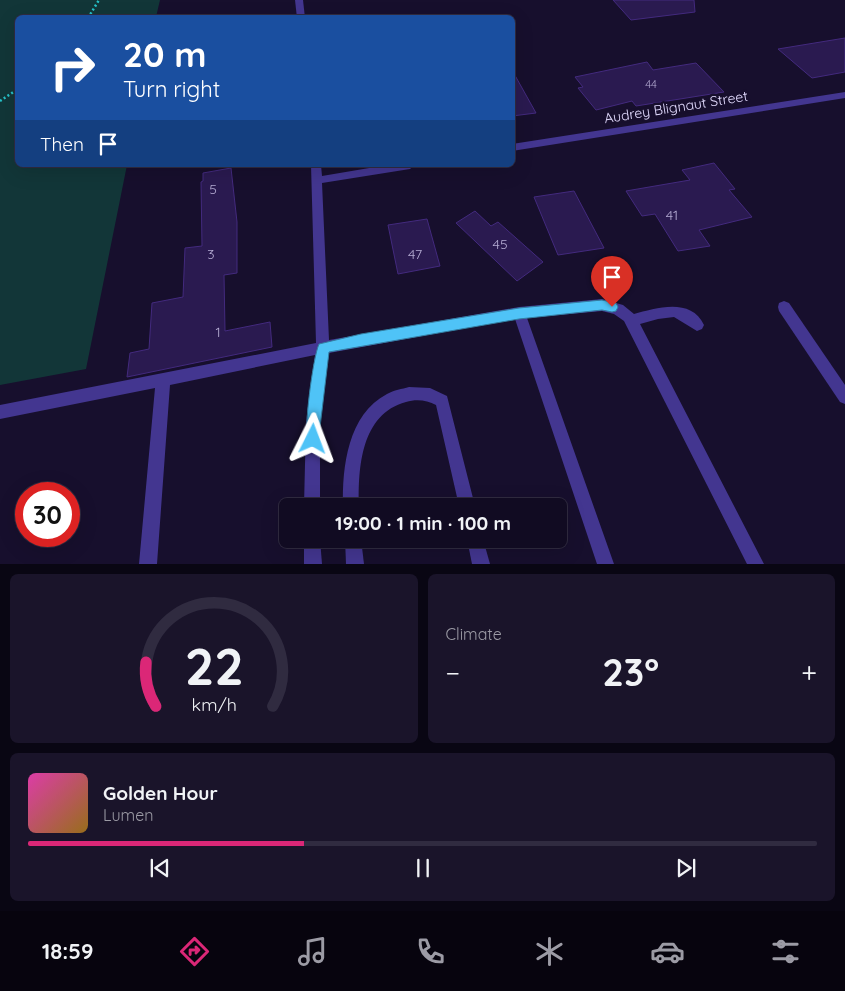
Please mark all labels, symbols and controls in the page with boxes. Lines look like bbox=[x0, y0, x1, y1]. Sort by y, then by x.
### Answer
text: 20 m bbox=[123, 32, 206, 76]
icon: right bbox=[40, 35, 105, 100]
text: Turn right bbox=[123, 75, 220, 103]
house number: 44 bbox=[645, 77, 657, 91]
street label: Audrey Blignaut Street bbox=[603, 87, 749, 127]
icon: arrive bbox=[94, 130, 122, 158]
text: Then bbox=[40, 132, 84, 156]
house number: 5 bbox=[209, 180, 217, 198]
house number: 41 bbox=[666, 206, 678, 224]
house number: 45 bbox=[492, 235, 508, 253]
house number: 3 bbox=[207, 245, 215, 263]
house number: 47 bbox=[408, 245, 422, 263]
pin bbox=[591, 256, 633, 307]
icon: arrive bbox=[598, 263, 626, 291]
house number: 1 bbox=[215, 323, 221, 341]
position arrow bbox=[286, 412, 338, 464]
speed limit sign: 30 bbox=[15, 482, 80, 547]
text: 19:00 · 1 min · 100 m bbox=[335, 511, 511, 535]
text: Climate bbox=[446, 624, 502, 644]
text: 22 bbox=[184, 633, 243, 698]
text: 23° bbox=[602, 648, 659, 696]
text: − bbox=[446, 655, 460, 690]
text: + bbox=[801, 655, 817, 690]
text: km/h bbox=[191, 693, 236, 715]
text: Golden Hour bbox=[103, 781, 218, 805]
text: Lumen bbox=[103, 805, 154, 825]
icon: previous bbox=[146, 854, 174, 882]
icon: pause bbox=[409, 854, 437, 882]
icon: next bbox=[672, 854, 700, 882]
icon: directions bbox=[177, 934, 212, 969]
icon: music bbox=[295, 934, 330, 969]
icon: phone bbox=[413, 934, 448, 969]
icon: climate bbox=[532, 934, 567, 969]
icon: car bbox=[650, 934, 685, 969]
icon: filters bbox=[768, 934, 803, 969]
text: 18:59 bbox=[42, 937, 93, 965]

